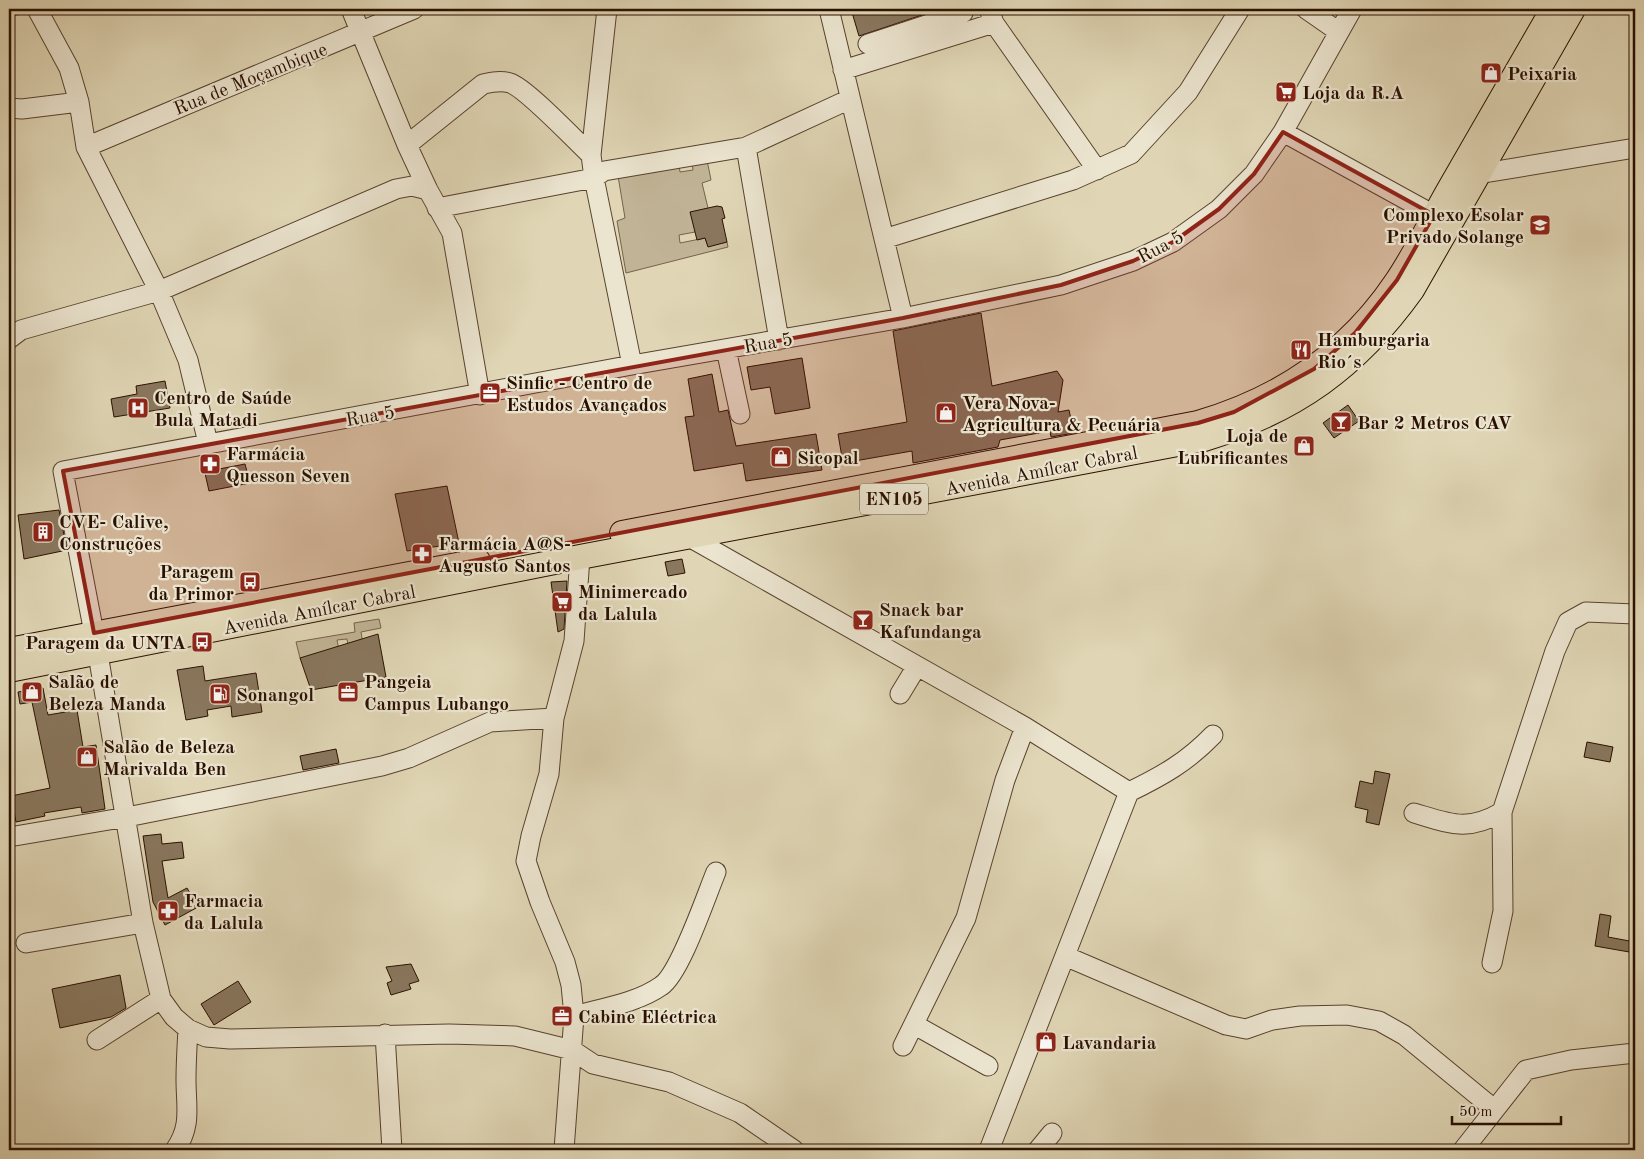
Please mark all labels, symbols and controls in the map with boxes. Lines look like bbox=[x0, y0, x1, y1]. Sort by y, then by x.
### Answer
street label: Rua de Moçambique bbox=[171, 41, 330, 120]
shop icon: Peixaria bbox=[1479, 61, 1503, 85]
place label: Peixaria bbox=[1507, 66, 1577, 85]
supermarket icon: Loja da R.A bbox=[1274, 80, 1298, 104]
place label: Loja da R.A bbox=[1302, 85, 1404, 104]
place label: Complexo Esolar Privado Solange bbox=[1383, 207, 1524, 248]
school or university icon: Complexo Esolar Privado Solange bbox=[1528, 213, 1552, 237]
street label: Rua 5 bbox=[1135, 228, 1187, 268]
street label: Rua 5 bbox=[742, 331, 794, 358]
place label: Hamburgaria Rio´s bbox=[1317, 332, 1430, 373]
restaurant icon: Hamburgaria Rio´s bbox=[1289, 338, 1313, 362]
place label: Sinfic - Centro de Estudos Avançados bbox=[506, 375, 667, 416]
office icon: Sinfic - Centro de Estudos Avançados bbox=[478, 381, 502, 405]
place label: Centro de Saúde Bula Matadi bbox=[154, 390, 292, 431]
place label: Vera Nova- Agricultura & Pecuária bbox=[962, 395, 1161, 436]
hospital icon: Centro de Saúde Bula Matadi bbox=[126, 396, 150, 420]
shop icon: Vera Nova- Agricultura & Pecuária bbox=[934, 401, 958, 425]
street label: Rua 5 bbox=[344, 404, 396, 431]
bar icon: Bar 2 Metros CAV bbox=[1329, 410, 1353, 434]
place label: Bar 2 Metros CAV bbox=[1357, 415, 1512, 434]
place label: Loja de Lubrificantes bbox=[1177, 428, 1288, 469]
shop icon: Loja de Lubrificantes bbox=[1292, 434, 1316, 458]
street label: Avenida Amílcar Cabral bbox=[943, 444, 1139, 500]
shop icon: Sicopal bbox=[769, 445, 793, 469]
place label: Farmácia Quesson Seven bbox=[226, 446, 350, 487]
place label: Sicopal bbox=[797, 450, 859, 469]
pharmacy icon: Farmácia Quesson Seven bbox=[198, 452, 222, 476]
road number: EN105 bbox=[860, 484, 928, 514]
place label: CVE- Calive, Construções bbox=[59, 514, 169, 555]
building icon: CVE- Calive, Construções bbox=[31, 520, 55, 544]
place label: Farmácia A@S- Augusto Santos bbox=[438, 536, 571, 577]
pharmacy icon: Farmácia A@S- Augusto Santos bbox=[410, 542, 434, 566]
place label: Paragem da Primor bbox=[149, 564, 234, 605]
bus stop icon: Paragem da Primor bbox=[238, 570, 262, 594]
street label: Avenida Amílcar Cabral bbox=[221, 583, 417, 639]
place label: Minimercado da Lalula bbox=[578, 584, 687, 625]
supermarket icon: Minimercado da Lalula bbox=[550, 590, 574, 614]
place label: Snack bar Kafundanga bbox=[879, 602, 982, 643]
bar icon: Snack bar Kafundanga bbox=[851, 608, 875, 632]
bus stop icon: Paragem da UNTA bbox=[190, 630, 214, 654]
place label: Paragem da UNTA bbox=[25, 635, 186, 654]
place label: Salão de Beleza Manda bbox=[48, 674, 166, 715]
place label: Pangeia Campus Lubango bbox=[364, 674, 509, 715]
shop icon: Salão de Beleza Manda bbox=[20, 680, 44, 704]
office icon: Pangeia Campus Lubango bbox=[336, 680, 360, 704]
fuel station icon: Sonangol bbox=[208, 682, 232, 706]
place label: Sonangol bbox=[236, 687, 314, 706]
place label: Salão de Beleza Marivalda Ben bbox=[103, 739, 235, 780]
shop icon: Salão de Beleza Marivalda Ben bbox=[75, 745, 99, 769]
place label: Farmacia da Lalula bbox=[184, 893, 264, 934]
pharmacy icon: Farmacia da Lalula bbox=[156, 899, 180, 923]
office icon: Cabine Eléctrica bbox=[550, 1004, 574, 1028]
place label: Cabine Eléctrica bbox=[578, 1009, 717, 1028]
shop icon: Lavandaria bbox=[1034, 1030, 1058, 1054]
place label: Lavandaria bbox=[1062, 1035, 1157, 1054]
scale bar bbox=[1452, 1094, 1560, 1126]
text: 50 m bbox=[1459, 1105, 1493, 1120]

